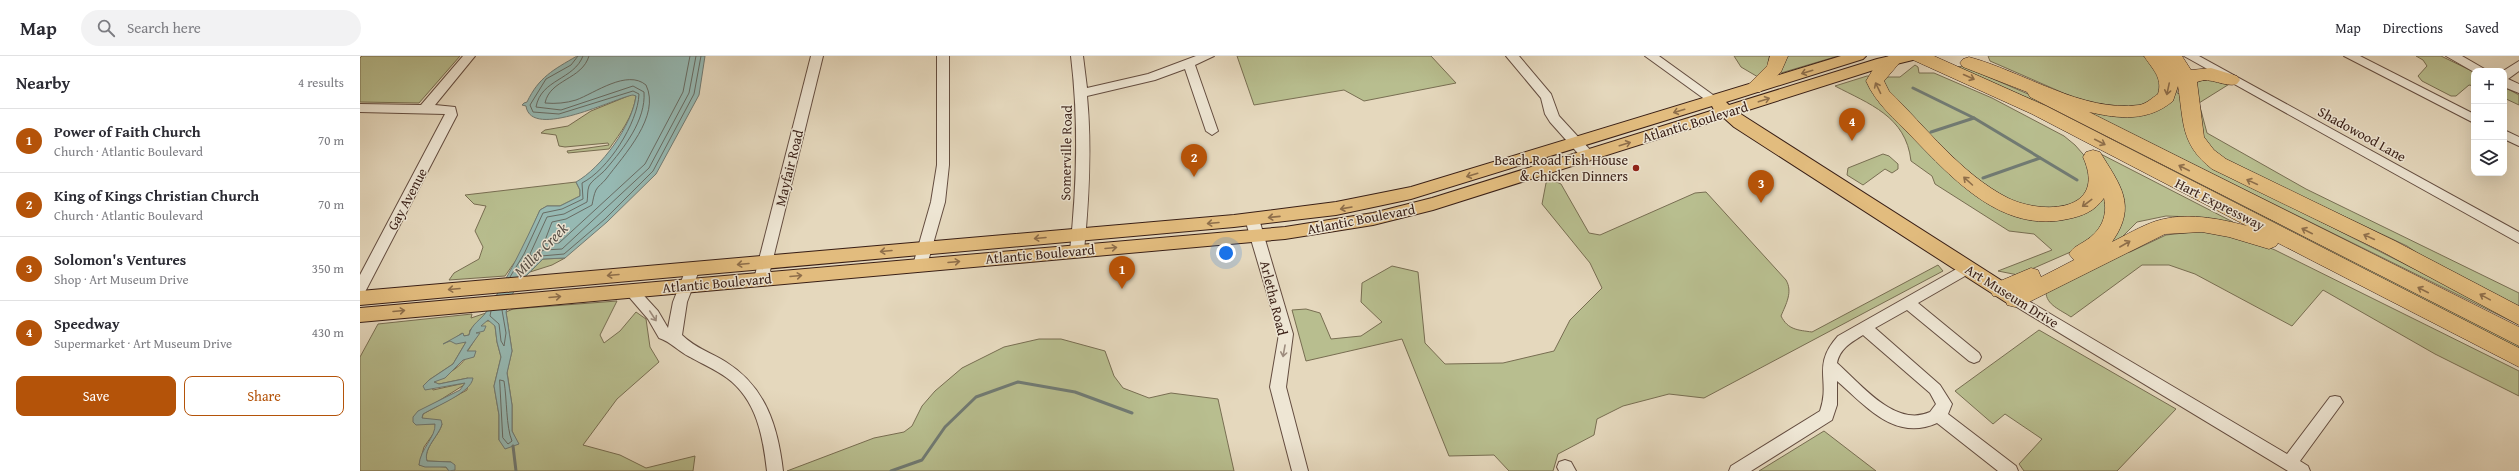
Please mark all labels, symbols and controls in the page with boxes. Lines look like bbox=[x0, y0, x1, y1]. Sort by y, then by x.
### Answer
search box bbox=[81, 10, 361, 46]
text: Map bbox=[20, 14, 57, 42]
icon: search bbox=[95, 17, 117, 39]
text: Search here bbox=[127, 17, 201, 38]
text: Map bbox=[2335, 18, 2361, 38]
text: Directions bbox=[2383, 18, 2443, 38]
text: Saved bbox=[2465, 18, 2499, 38]
one-way arrow bbox=[1801, 68, 1813, 76]
map controls bbox=[2471, 68, 2507, 176]
button: + bbox=[2471, 68, 2507, 104]
text: Nearby bbox=[16, 70, 70, 95]
text: 4 results bbox=[298, 73, 344, 92]
one-way arrow bbox=[1963, 74, 1975, 81]
one-way arrow bbox=[1874, 82, 1881, 94]
one-way arrow bbox=[2163, 83, 2171, 96]
street label: Atlantic Boulevard bbox=[1640, 96, 1751, 148]
one-way arrow bbox=[1757, 96, 1770, 103]
street label: Shadowood Lane bbox=[2314, 101, 2410, 167]
button: − bbox=[2471, 104, 2507, 140]
street label: Somerville Road bbox=[1055, 105, 1077, 201]
one-way arrow bbox=[1673, 108, 1686, 115]
pin: 4 bbox=[1839, 108, 1865, 141]
text: Power of Faith Church bbox=[54, 121, 201, 142]
street label: Mayfair Road bbox=[770, 127, 808, 208]
text: 1 bbox=[26, 131, 32, 150]
text: 70 m bbox=[318, 131, 344, 150]
one-way arrow bbox=[2094, 139, 2106, 146]
one-way arrow bbox=[1618, 140, 1631, 147]
button: layers bbox=[2471, 140, 2507, 176]
text: Church · Atlantic Boulevard bbox=[54, 142, 203, 161]
pin: 2 bbox=[1181, 144, 1207, 177]
place label: Beach Road Fish House & Chicken Dinners bbox=[1494, 150, 1628, 186]
marker: Beach Road Fish House & Chicken Dinners bbox=[1631, 163, 1641, 173]
street label: Gay Avenue bbox=[382, 164, 432, 234]
one-way arrow bbox=[2178, 164, 2190, 171]
pin: 3 bbox=[1748, 170, 1774, 203]
one-way arrow bbox=[1465, 172, 1478, 179]
street label: Hart Expressway bbox=[2172, 173, 2268, 235]
one-way arrow bbox=[1963, 177, 1973, 186]
one-way arrow bbox=[2246, 178, 2258, 185]
text: King of Kings Christian Church bbox=[54, 185, 259, 206]
text: 2 bbox=[26, 195, 32, 214]
text: 70 m bbox=[318, 195, 344, 214]
street label: Atlantic Boulevard bbox=[1305, 199, 1417, 239]
one-way arrow bbox=[2081, 199, 2092, 208]
one-way arrow bbox=[1340, 204, 1353, 212]
text: Church · Atlantic Boulevard bbox=[54, 206, 203, 225]
one-way arrow bbox=[1268, 213, 1281, 221]
water label: Miller Creek bbox=[509, 218, 572, 281]
one-way arrow bbox=[1207, 219, 1220, 226]
one-way arrow bbox=[2302, 227, 2314, 234]
one-way arrow bbox=[2364, 233, 2376, 240]
one-way arrow bbox=[1034, 234, 1047, 241]
street label: Atlantic Boulevard bbox=[985, 239, 1096, 269]
one-way arrow bbox=[2119, 239, 2131, 247]
your location bbox=[1216, 243, 1236, 263]
one-way arrow bbox=[1104, 244, 1117, 252]
one-way arrow bbox=[880, 248, 893, 255]
text: Solomon's Ventures bbox=[54, 249, 186, 270]
pin: 1 bbox=[1109, 256, 1135, 289]
one-way arrow bbox=[947, 258, 960, 266]
street label: Arletha Road bbox=[1255, 258, 1293, 338]
text: 3 bbox=[26, 259, 32, 278]
text: 350 m bbox=[312, 259, 344, 278]
street label: Art Museum Drive bbox=[1961, 259, 2063, 333]
one-way arrow bbox=[737, 260, 750, 267]
street label: Atlantic Boulevard bbox=[662, 268, 773, 298]
text: Shop · Art Museum Drive bbox=[54, 270, 189, 289]
one-way arrow bbox=[607, 272, 620, 279]
one-way arrow bbox=[789, 273, 802, 280]
one-way arrow bbox=[448, 286, 461, 293]
one-way arrow bbox=[2418, 286, 2430, 293]
one-way arrow bbox=[2479, 293, 2491, 301]
one-way arrow bbox=[548, 294, 561, 301]
one-way arrow bbox=[392, 308, 405, 315]
one-way arrow bbox=[649, 310, 657, 321]
text: Speedway bbox=[54, 313, 120, 334]
text: 4 bbox=[26, 323, 32, 342]
text: 430 m bbox=[312, 323, 344, 342]
text: Supermarket · Art Museum Drive bbox=[54, 334, 232, 353]
one-way arrow bbox=[1280, 345, 1288, 358]
button: Save bbox=[16, 376, 176, 416]
button: Share bbox=[184, 376, 344, 416]

